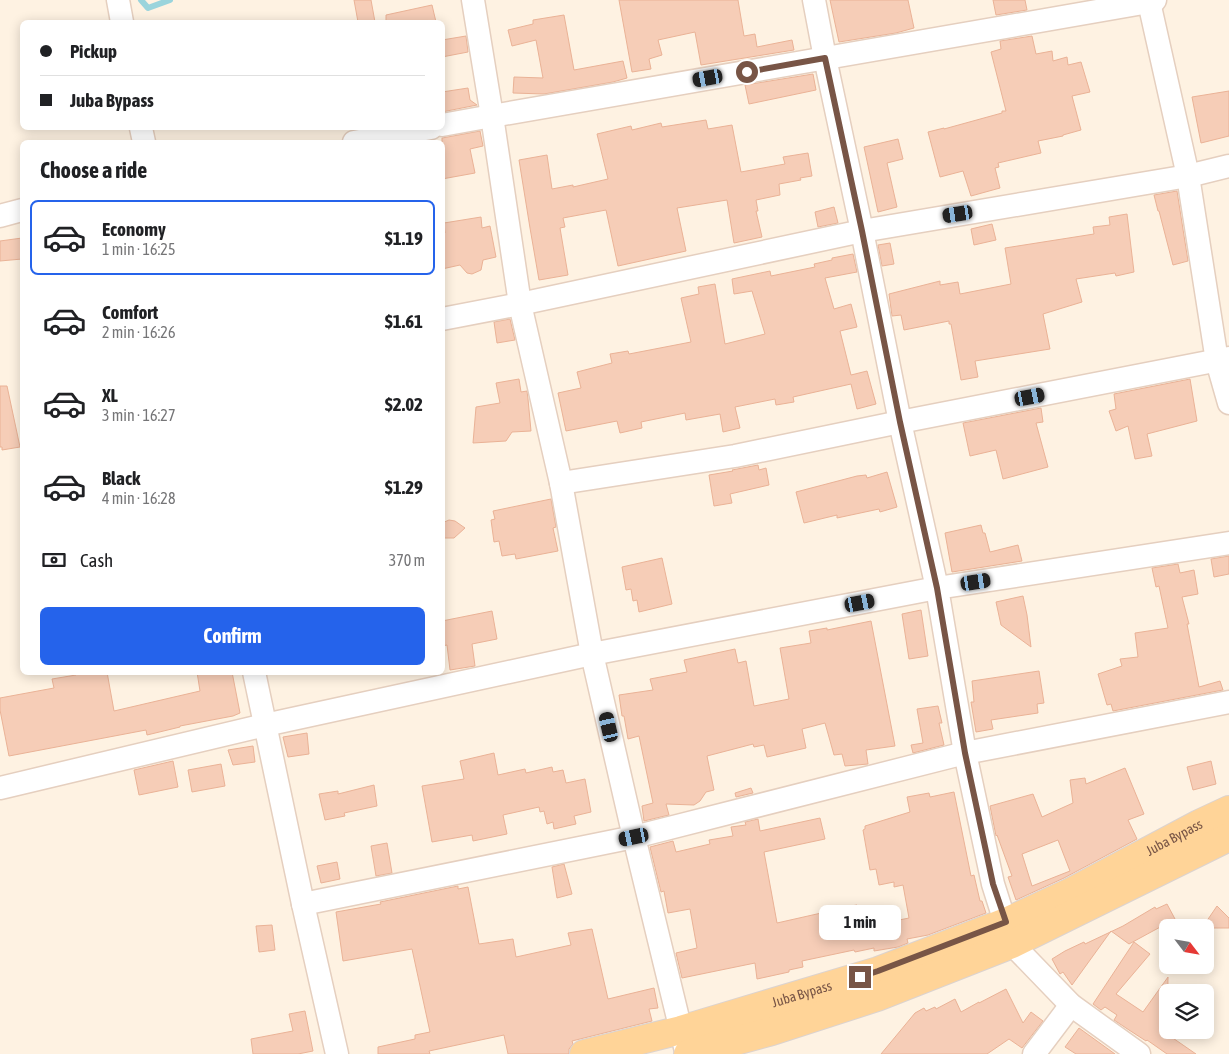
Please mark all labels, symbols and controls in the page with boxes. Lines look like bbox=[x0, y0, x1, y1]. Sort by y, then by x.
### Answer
text: Pickup bbox=[70, 40, 117, 62]
route start bbox=[736, 61, 758, 83]
car bbox=[691, 68, 724, 88]
text: Juba Bypass bbox=[70, 89, 154, 111]
text: Choose a ride bbox=[40, 157, 147, 183]
car bbox=[942, 204, 973, 224]
icon: car bbox=[42, 215, 87, 260]
text: Economy bbox=[102, 218, 166, 240]
text: $1.19 bbox=[385, 227, 423, 249]
text: 1 min · 16:25 bbox=[102, 240, 175, 258]
icon: car bbox=[42, 298, 87, 343]
text: Comfort bbox=[102, 301, 158, 323]
text: $1.61 bbox=[385, 310, 423, 332]
text: 2 min · 16:26 bbox=[102, 323, 175, 341]
icon: car bbox=[42, 381, 87, 426]
text: XL bbox=[102, 384, 118, 406]
car bbox=[1013, 387, 1046, 407]
text: $2.02 bbox=[385, 393, 423, 415]
text: 3 min · 16:27 bbox=[102, 406, 175, 424]
icon: car bbox=[42, 464, 87, 509]
text: Black bbox=[102, 467, 140, 489]
text: $1.29 bbox=[385, 476, 423, 498]
text: 4 min · 16:28 bbox=[102, 489, 175, 507]
icon: cash bbox=[40, 546, 68, 574]
text: Cash bbox=[80, 549, 113, 571]
text: 370 m bbox=[389, 551, 425, 569]
car bbox=[960, 572, 991, 592]
car bbox=[843, 593, 876, 613]
button: Confirm bbox=[40, 607, 425, 665]
car bbox=[598, 711, 619, 743]
street label: Juba Bypass bbox=[1143, 816, 1205, 859]
car bbox=[617, 827, 650, 847]
callout: 1 min bbox=[819, 904, 901, 940]
text: 1 min bbox=[844, 913, 876, 931]
north arrow bbox=[1159, 919, 1214, 974]
map controls bbox=[1159, 919, 1214, 1039]
route end bbox=[849, 966, 871, 988]
street label: Juba Bypass bbox=[770, 977, 834, 1010]
button: layers bbox=[1159, 984, 1214, 1039]

